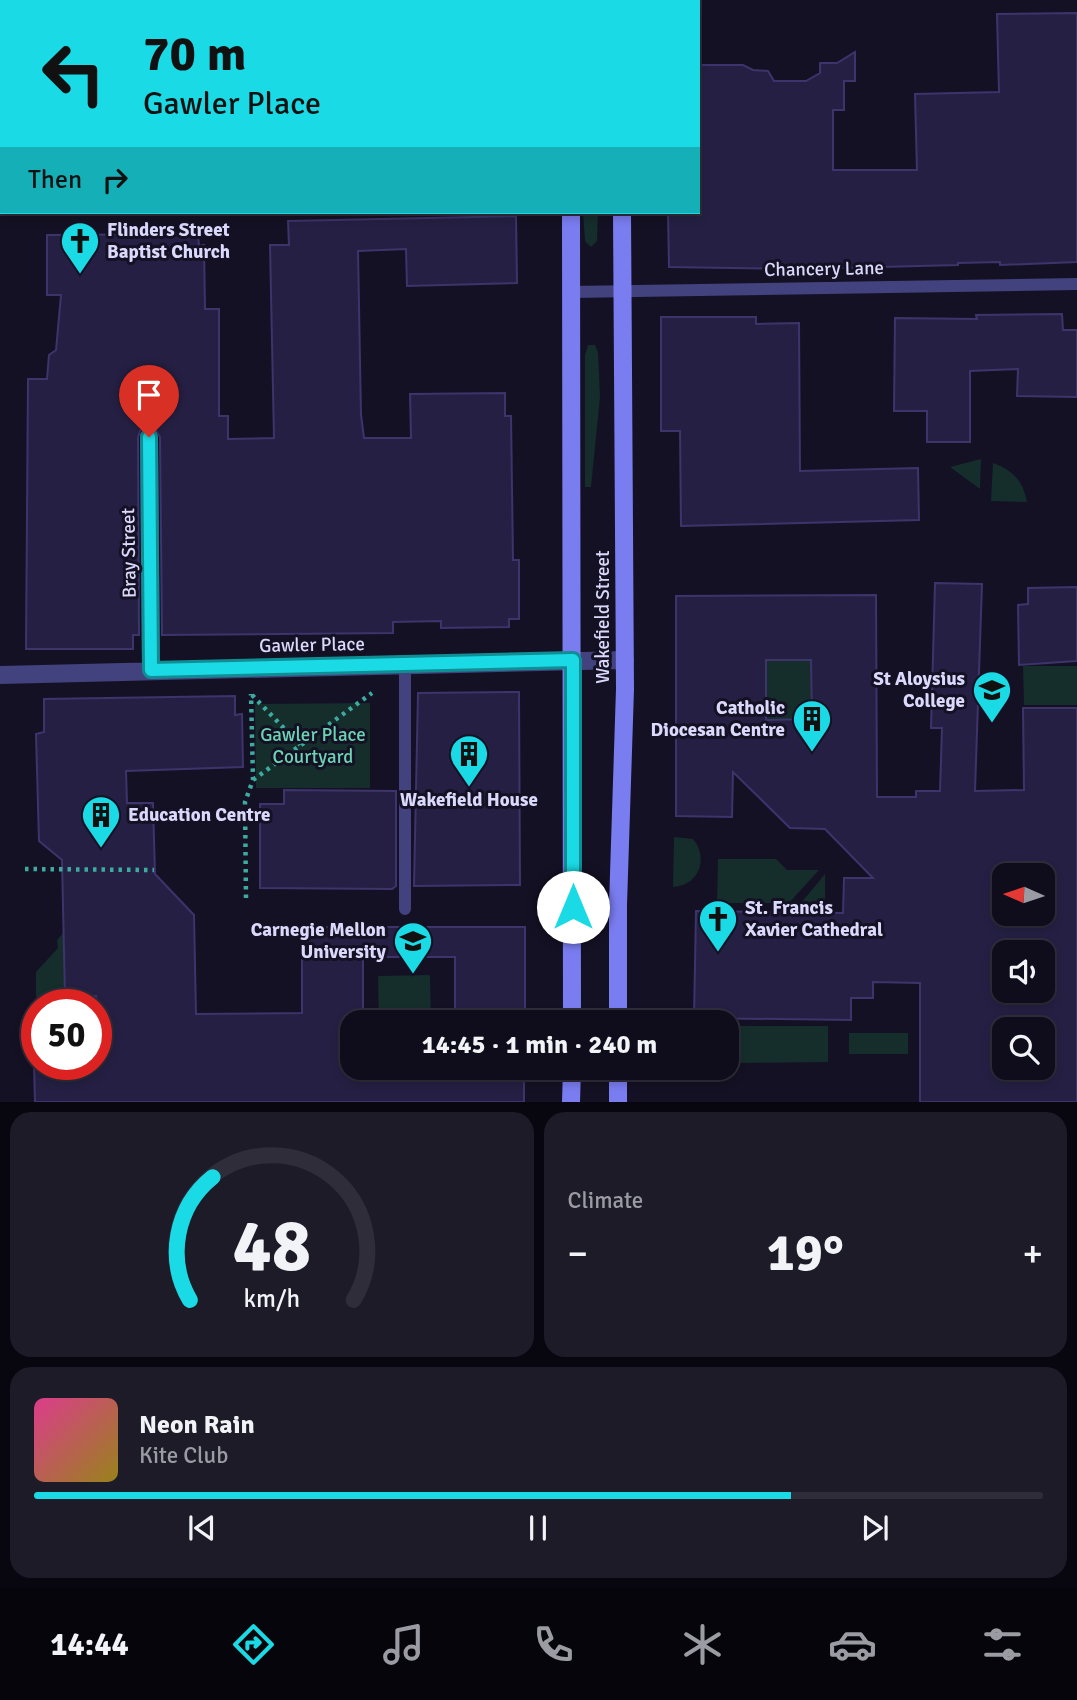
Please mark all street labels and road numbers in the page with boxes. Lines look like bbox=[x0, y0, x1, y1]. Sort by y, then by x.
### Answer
street label: Chancery Lane bbox=[764, 256, 884, 282]
street label: Bray Street bbox=[116, 507, 142, 598]
street label: Wakefield Street bbox=[591, 550, 615, 684]
street label: Gawler Place bbox=[259, 632, 365, 658]

